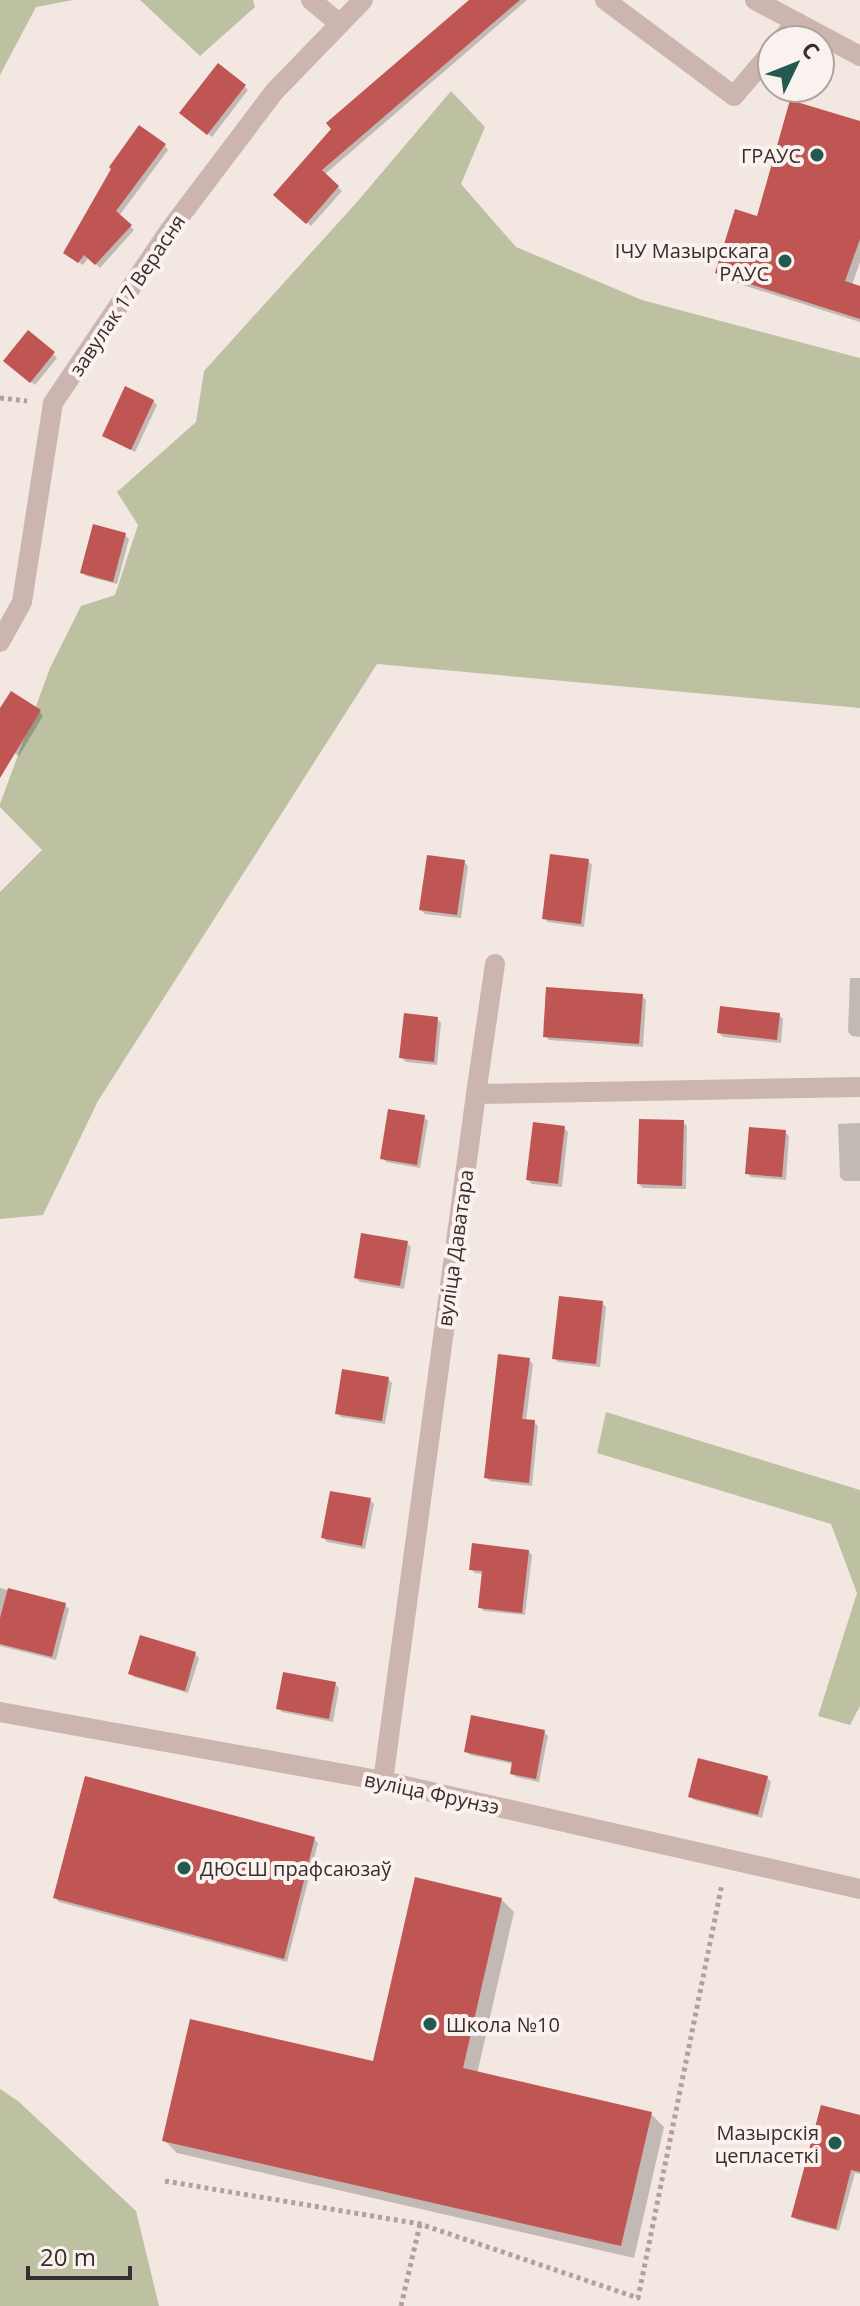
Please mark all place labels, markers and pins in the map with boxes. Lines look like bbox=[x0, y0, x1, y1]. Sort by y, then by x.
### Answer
place label: ГРАУС bbox=[741, 142, 801, 169]
marker: ГРАУС bbox=[808, 146, 826, 164]
place label: ІЧУ Мазырскага РАУС bbox=[615, 237, 769, 287]
marker: ІЧУ Мазырскага РАУС bbox=[776, 252, 794, 270]
place label: ДЮСШ прафсаюзаў bbox=[200, 1855, 392, 1882]
marker: ДЮСШ прафсаюзаў bbox=[175, 1859, 193, 1877]
place label: Школа №10 bbox=[446, 2011, 560, 2038]
marker: Школа №10 bbox=[421, 2015, 439, 2033]
place label: Мазырскія цепласеткі bbox=[715, 2119, 819, 2169]
marker: Мазырскія цепласеткі bbox=[826, 2134, 844, 2152]

